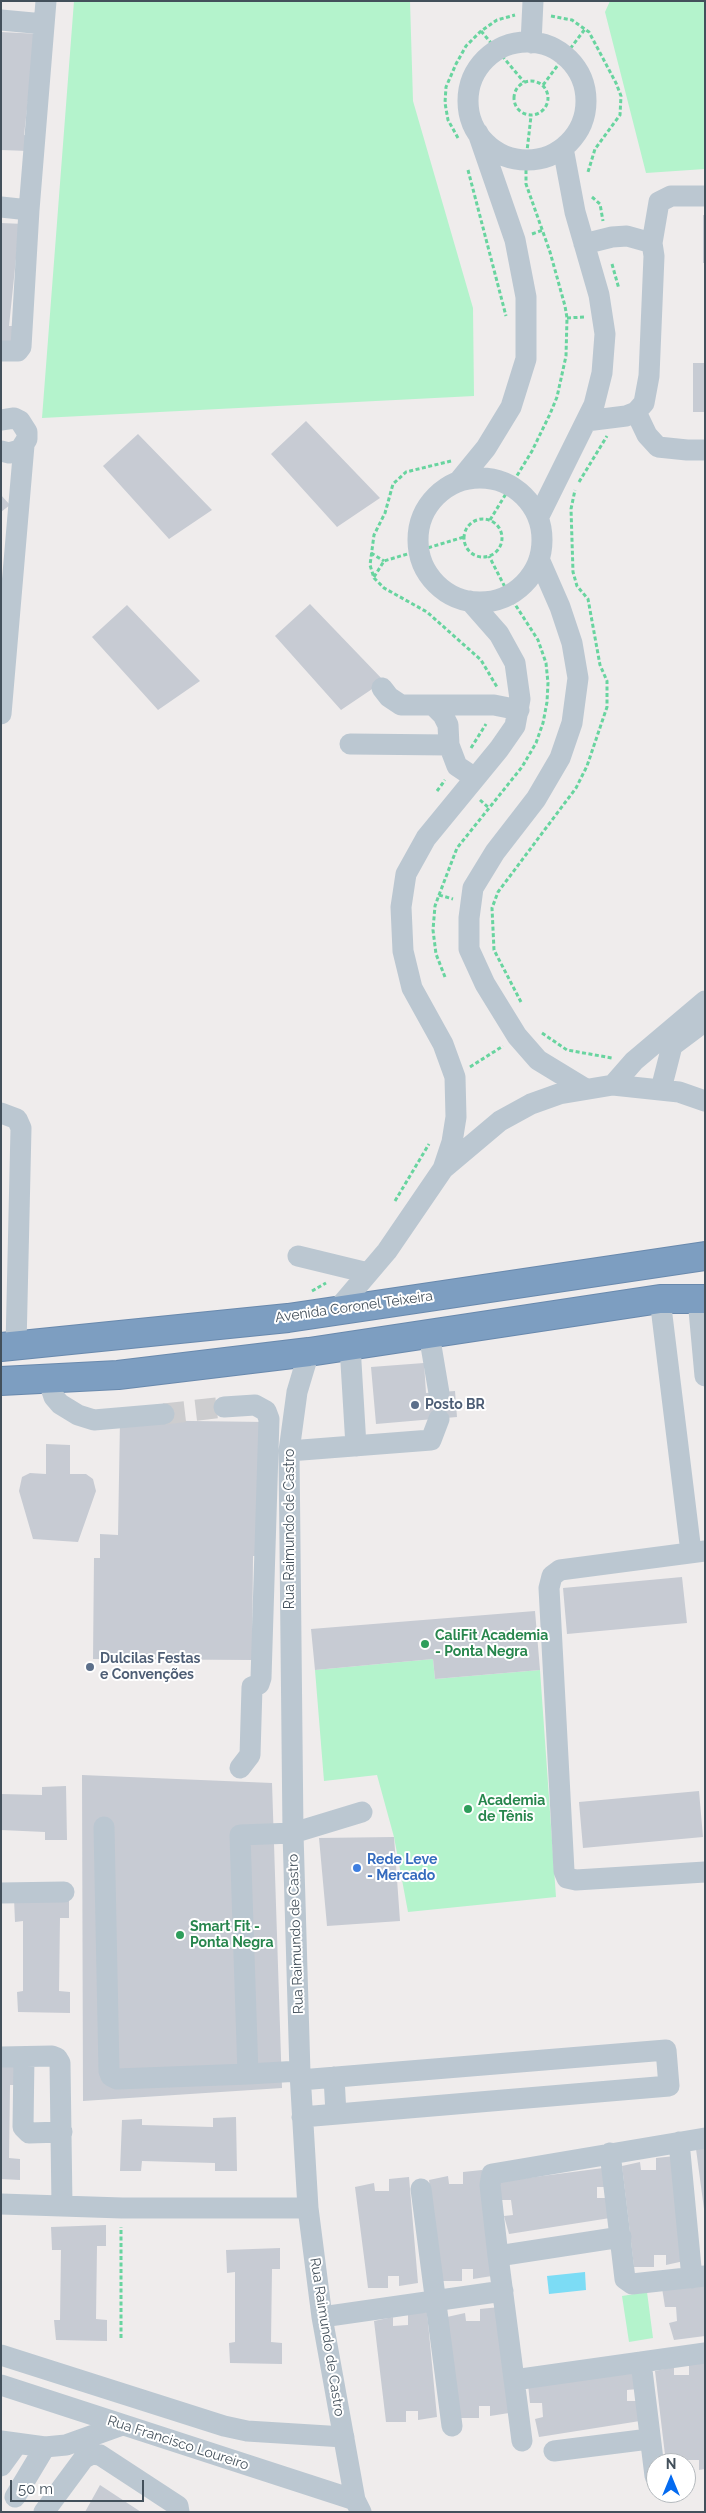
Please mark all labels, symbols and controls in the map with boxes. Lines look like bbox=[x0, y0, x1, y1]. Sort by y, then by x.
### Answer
street label: Avenida Coronel Teixeira bbox=[274, 1288, 434, 1326]
place label: Posto BR bbox=[425, 1397, 485, 1413]
marker: Posto BR bbox=[409, 1399, 421, 1411]
street label: Rua Raimundo de Castro bbox=[282, 1449, 298, 1609]
place label: CaliFit Academia - Ponta Negra bbox=[435, 1628, 548, 1660]
marker: CaliFit Academia - Ponta Negra bbox=[419, 1638, 431, 1650]
place label: Dulcilas Festas e Convenções bbox=[100, 1651, 201, 1684]
marker: Dulcilas Festas e Convenções bbox=[84, 1661, 96, 1673]
place label: Academia de Tênis bbox=[478, 1793, 545, 1825]
marker: Academia de Tênis bbox=[462, 1803, 474, 1815]
place label: Rede Leve - Mercado bbox=[367, 1852, 437, 1884]
street label: Rua Raimundo de Castro bbox=[285, 1854, 307, 2014]
marker: Rede Leve - Mercado bbox=[351, 1862, 363, 1874]
place label: Smart Fit - Ponta Negra bbox=[190, 1919, 273, 1951]
marker: Smart Fit - Ponta Negra bbox=[174, 1929, 186, 1941]
street label: Rua Raimundo de Castro bbox=[306, 2256, 348, 2418]
street label: Rua Francisco Loureiro bbox=[105, 2412, 251, 2474]
north arrow bbox=[646, 2453, 696, 2503]
text: N bbox=[666, 2456, 676, 2472]
scale bar bbox=[12, 2470, 146, 2502]
text: 50 m bbox=[18, 2480, 53, 2498]

